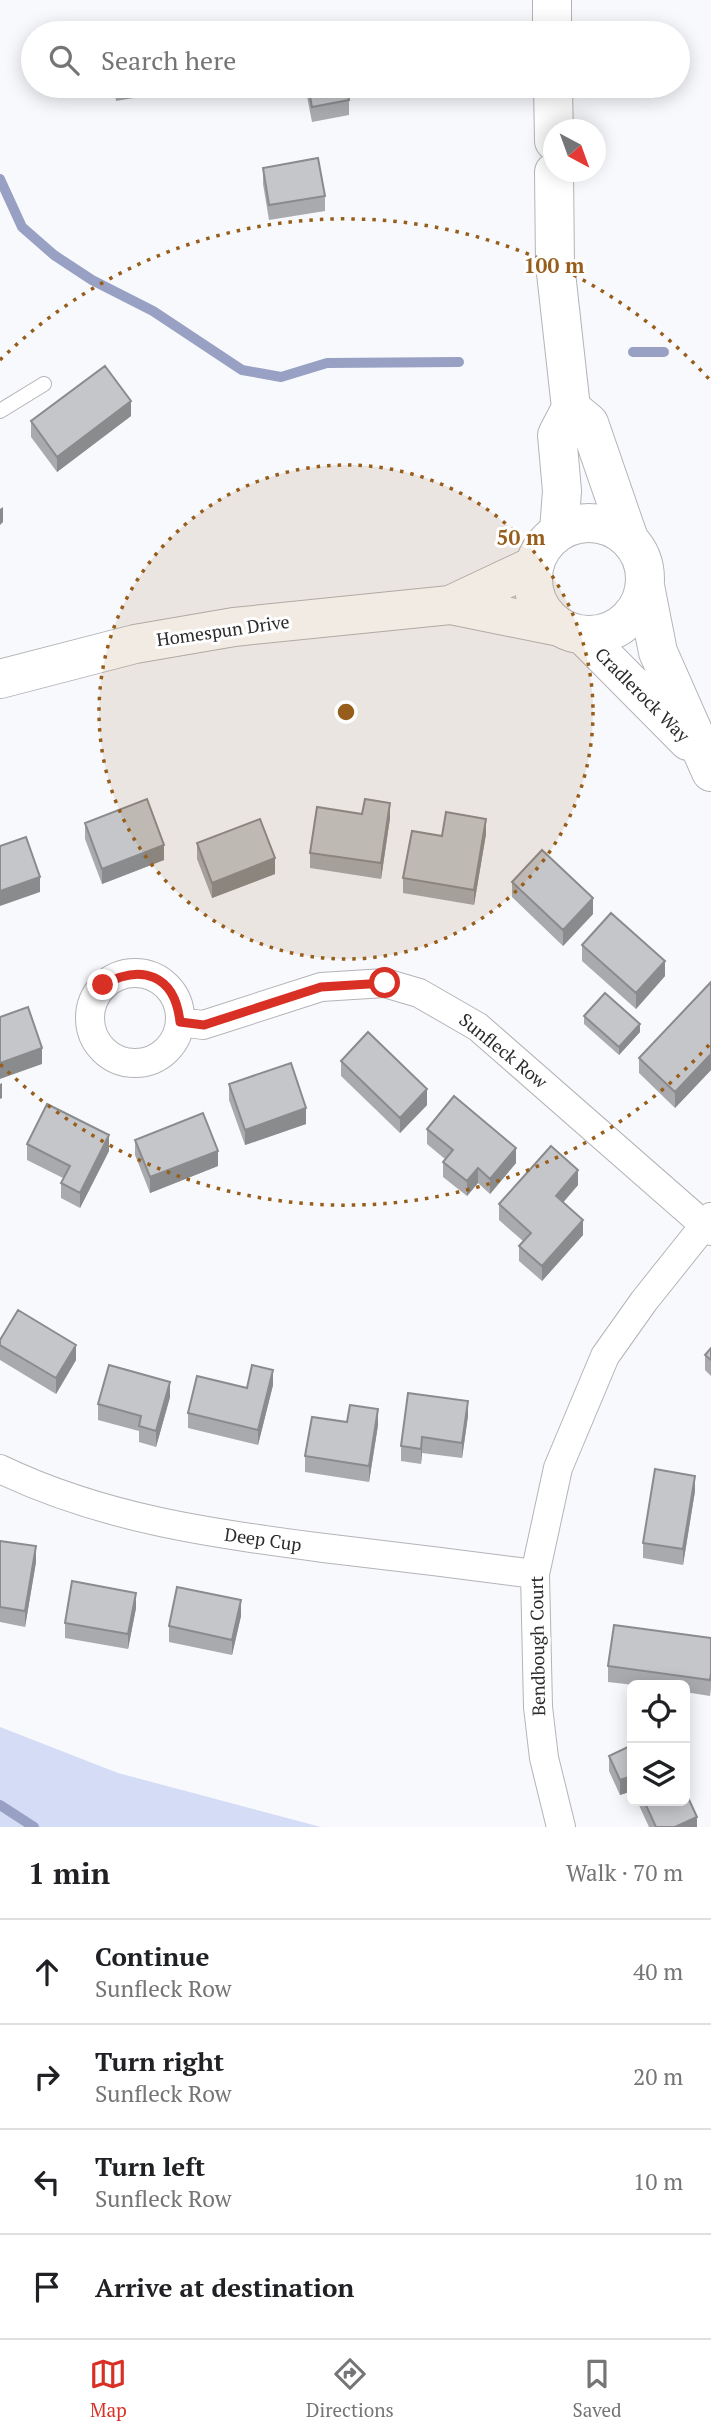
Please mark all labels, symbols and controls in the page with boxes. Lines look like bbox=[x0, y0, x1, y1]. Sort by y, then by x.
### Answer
search box bbox=[21, 21, 690, 98]
icon: search bbox=[45, 41, 83, 79]
text: Search here bbox=[101, 43, 236, 77]
north arrow bbox=[543, 119, 606, 182]
text: 100 m bbox=[524, 251, 585, 279]
text: 50 m bbox=[497, 523, 546, 551]
street label: Homespun Drive bbox=[155, 609, 291, 651]
street label: Cradlerock Way bbox=[590, 642, 696, 748]
centre of rings bbox=[334, 700, 358, 724]
route start bbox=[369, 967, 400, 998]
route end bbox=[87, 969, 118, 1000]
street label: Sunfleck Row bbox=[455, 1007, 553, 1094]
street label: Deep Cup bbox=[223, 1522, 303, 1556]
street label: Bendbough Court bbox=[524, 1575, 550, 1716]
map controls bbox=[627, 1680, 690, 1806]
button: locate bbox=[627, 1680, 690, 1743]
button: layers bbox=[627, 1743, 690, 1806]
text: 1 min bbox=[28, 1853, 110, 1893]
text: Walk · 70 m bbox=[566, 1857, 683, 1888]
text: Continue bbox=[95, 1939, 209, 1973]
icon: ahead bbox=[28, 1953, 66, 1991]
text: 40 m bbox=[633, 1956, 683, 1987]
text: Sunfleck Row bbox=[95, 1973, 231, 2004]
text: Turn right bbox=[95, 2044, 224, 2078]
icon: right bbox=[28, 2058, 66, 2096]
text: 20 m bbox=[633, 2061, 683, 2092]
text: Sunfleck Row bbox=[95, 2078, 231, 2109]
text: Turn left bbox=[95, 2149, 205, 2183]
icon: left bbox=[28, 2163, 66, 2201]
text: 10 m bbox=[633, 2166, 683, 2197]
text: Sunfleck Row bbox=[95, 2183, 231, 2214]
icon: arrive bbox=[28, 2268, 66, 2306]
text: Arrive at destination bbox=[95, 2270, 354, 2304]
tab: Map bbox=[89, 2355, 127, 2422]
tab: Directions bbox=[306, 2355, 394, 2422]
tab: Saved bbox=[572, 2355, 622, 2422]

